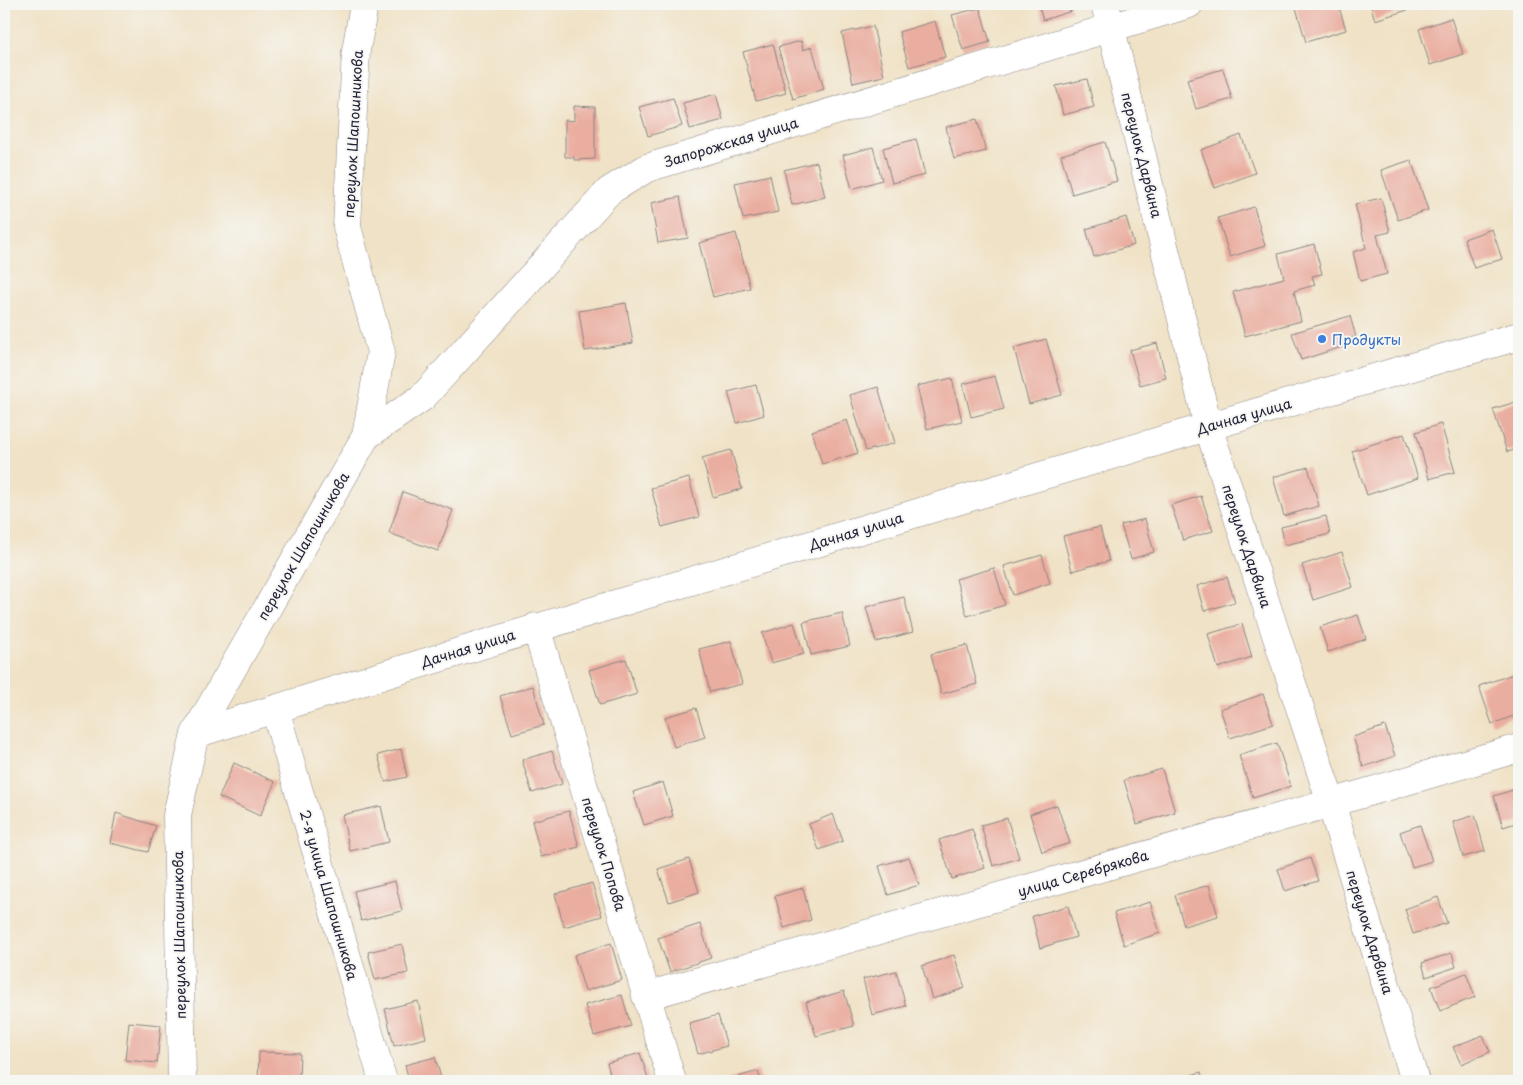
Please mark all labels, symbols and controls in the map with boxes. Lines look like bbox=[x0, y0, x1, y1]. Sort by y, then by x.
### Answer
street label: переулок Шапошникова bbox=[338, 49, 368, 219]
street label: переулок Дарвина bbox=[1116, 90, 1168, 220]
street label: Запорожская улица bbox=[661, 112, 801, 172]
place label: Продукты bbox=[1332, 329, 1401, 350]
marker: Продукты bbox=[1316, 333, 1328, 345]
street label: Дачная улица bbox=[1193, 392, 1294, 440]
street label: переулок Шапошникова bbox=[252, 468, 354, 624]
street label: переулок Дарвина bbox=[1217, 482, 1277, 611]
street label: Дачная улица bbox=[805, 507, 906, 556]
street label: Дачная улица bbox=[417, 624, 518, 673]
street label: переулок Попова bbox=[577, 794, 631, 914]
street label: 2-я улица Шапошникова bbox=[295, 807, 363, 983]
street label: улица Серебрякова bbox=[1015, 844, 1151, 902]
street label: переулок Шапошникова bbox=[167, 850, 191, 1019]
street label: переулок Дарвина bbox=[1341, 867, 1399, 997]

